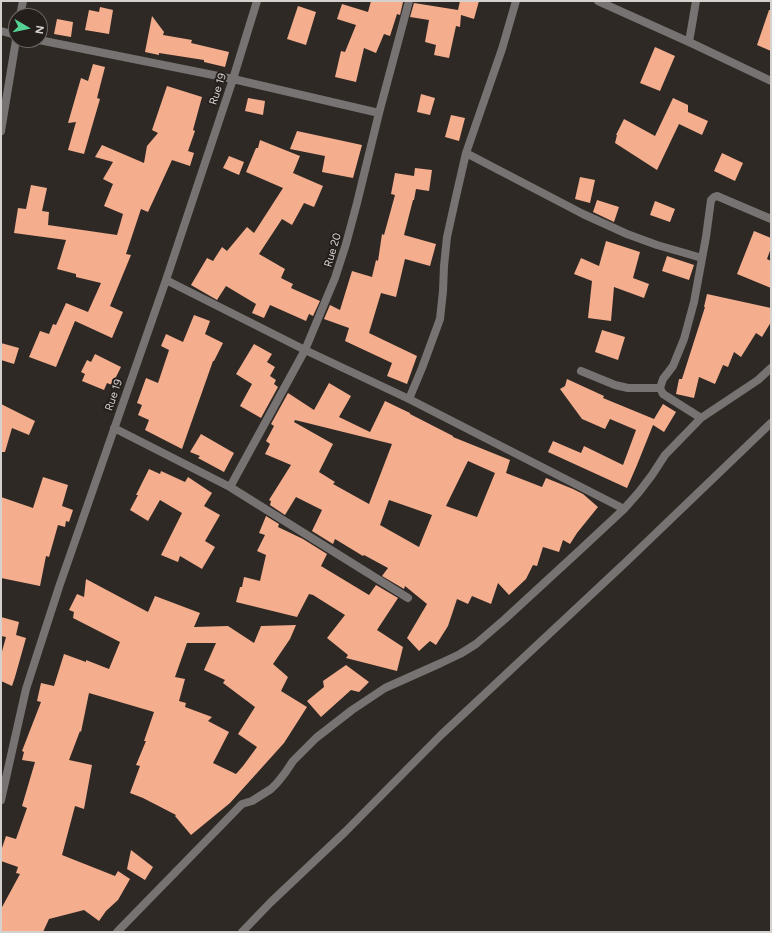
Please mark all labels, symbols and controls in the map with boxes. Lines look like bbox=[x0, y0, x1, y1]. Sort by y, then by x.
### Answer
north arrow bbox=[8, 8, 48, 48]
text: N bbox=[32, 25, 46, 35]
street label: Rue 19 bbox=[207, 71, 229, 107]
street label: Rue 20 bbox=[322, 231, 344, 269]
street label: Rue 19 bbox=[102, 377, 126, 413]

